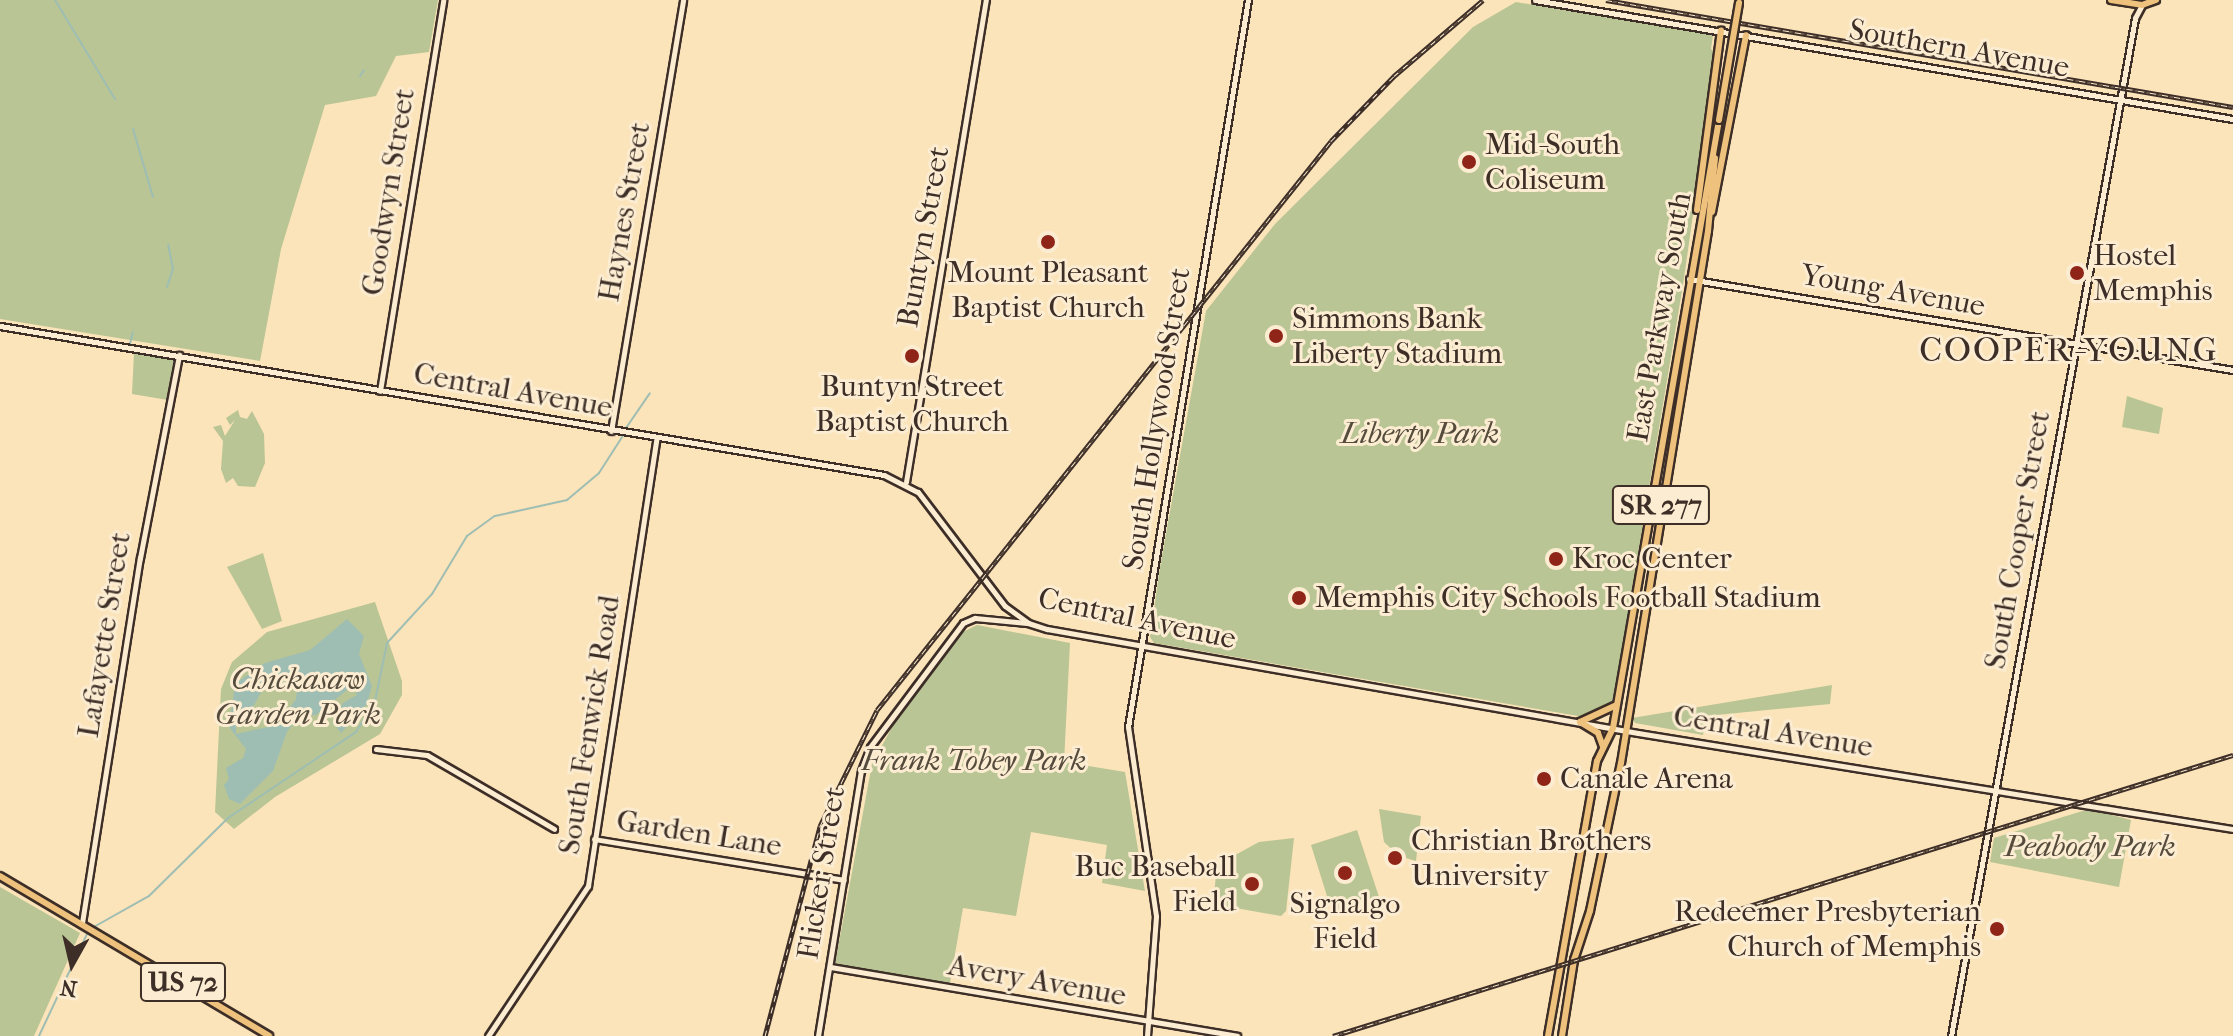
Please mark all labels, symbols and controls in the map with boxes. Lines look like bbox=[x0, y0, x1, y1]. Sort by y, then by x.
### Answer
street label: Southern Avenue bbox=[1846, 12, 2072, 86]
street label: Goodwyn Street bbox=[355, 86, 423, 298]
street label: Haynes Street bbox=[591, 119, 659, 305]
place label: Mid-South Coliseum bbox=[1485, 127, 1620, 198]
street label: Buntyn Street bbox=[890, 144, 958, 330]
marker: Mid-South Coliseum bbox=[1460, 153, 1478, 171]
street label: East Parkway South bbox=[1620, 189, 1700, 445]
marker: Mount Pleasant Baptist Church bbox=[1039, 233, 1057, 251]
place label: Hostel Memphis bbox=[2093, 238, 2213, 308]
place label: Mount Pleasant Baptist Church bbox=[947, 255, 1149, 326]
street label: Young Avenue bbox=[1798, 257, 1988, 325]
marker: Hostel Memphis bbox=[2068, 264, 2086, 282]
street label: South Hollywood Street bbox=[1115, 265, 1199, 573]
place label: Simmons Bank Liberty Stadium bbox=[1292, 301, 1502, 372]
marker: Simmons Bank Liberty Stadium bbox=[1267, 327, 1285, 345]
district label: COOPER-YOUNG bbox=[1919, 331, 2219, 371]
marker: Buntyn Street Baptist Church bbox=[903, 347, 921, 365]
street label: Central Avenue bbox=[411, 356, 615, 426]
place label: Buntyn Street Baptist Church bbox=[815, 369, 1009, 440]
street label: South Cooper Street bbox=[1978, 408, 2058, 672]
park label: Liberty Park bbox=[1341, 416, 1499, 452]
road number: SR 277 bbox=[1611, 481, 1711, 529]
street label: Lafayette Street bbox=[71, 530, 139, 740]
place label: Kroc Center bbox=[1572, 541, 1732, 577]
marker: Kroc Center bbox=[1547, 550, 1565, 568]
street label: Central Avenue bbox=[1035, 580, 1239, 658]
place label: Memphis City Schools Football Stadium bbox=[1315, 580, 1821, 616]
marker: Memphis City Schools Football Stadium bbox=[1290, 589, 1308, 607]
street label: South Fenwick Road bbox=[552, 593, 628, 857]
park label: Chickasaw Garden Park bbox=[215, 662, 381, 732]
street label: Central Avenue bbox=[1671, 698, 1875, 766]
park label: Frank Tobey Park bbox=[861, 743, 1087, 779]
place label: Canale Arena bbox=[1560, 761, 1733, 797]
marker: Canale Arena bbox=[1535, 770, 1553, 788]
street label: Flicker Street bbox=[791, 784, 853, 962]
street label: Garden Lane bbox=[614, 803, 784, 865]
place label: Christian Brothers University bbox=[1411, 823, 1651, 894]
park label: Peabody Park bbox=[2004, 829, 2176, 865]
place label: Buc Baseball Field bbox=[1074, 849, 1236, 920]
marker: Christian Brothers University bbox=[1386, 849, 1404, 867]
marker: Signalgo Field bbox=[1336, 864, 1354, 882]
marker: Buc Baseball Field bbox=[1243, 875, 1261, 893]
place label: Signalgo Field bbox=[1290, 886, 1400, 956]
place label: Redeemer Presbyterian Church of Memphis bbox=[1674, 894, 1981, 964]
marker: Redeemer Presbyterian Church of Memphis bbox=[1988, 920, 2006, 938]
north arrow bbox=[32, 924, 112, 1004]
street label: Avery Avenue bbox=[945, 948, 1129, 1014]
road number: US 72 bbox=[139, 958, 227, 1006]
text: N bbox=[59, 974, 79, 1002]

